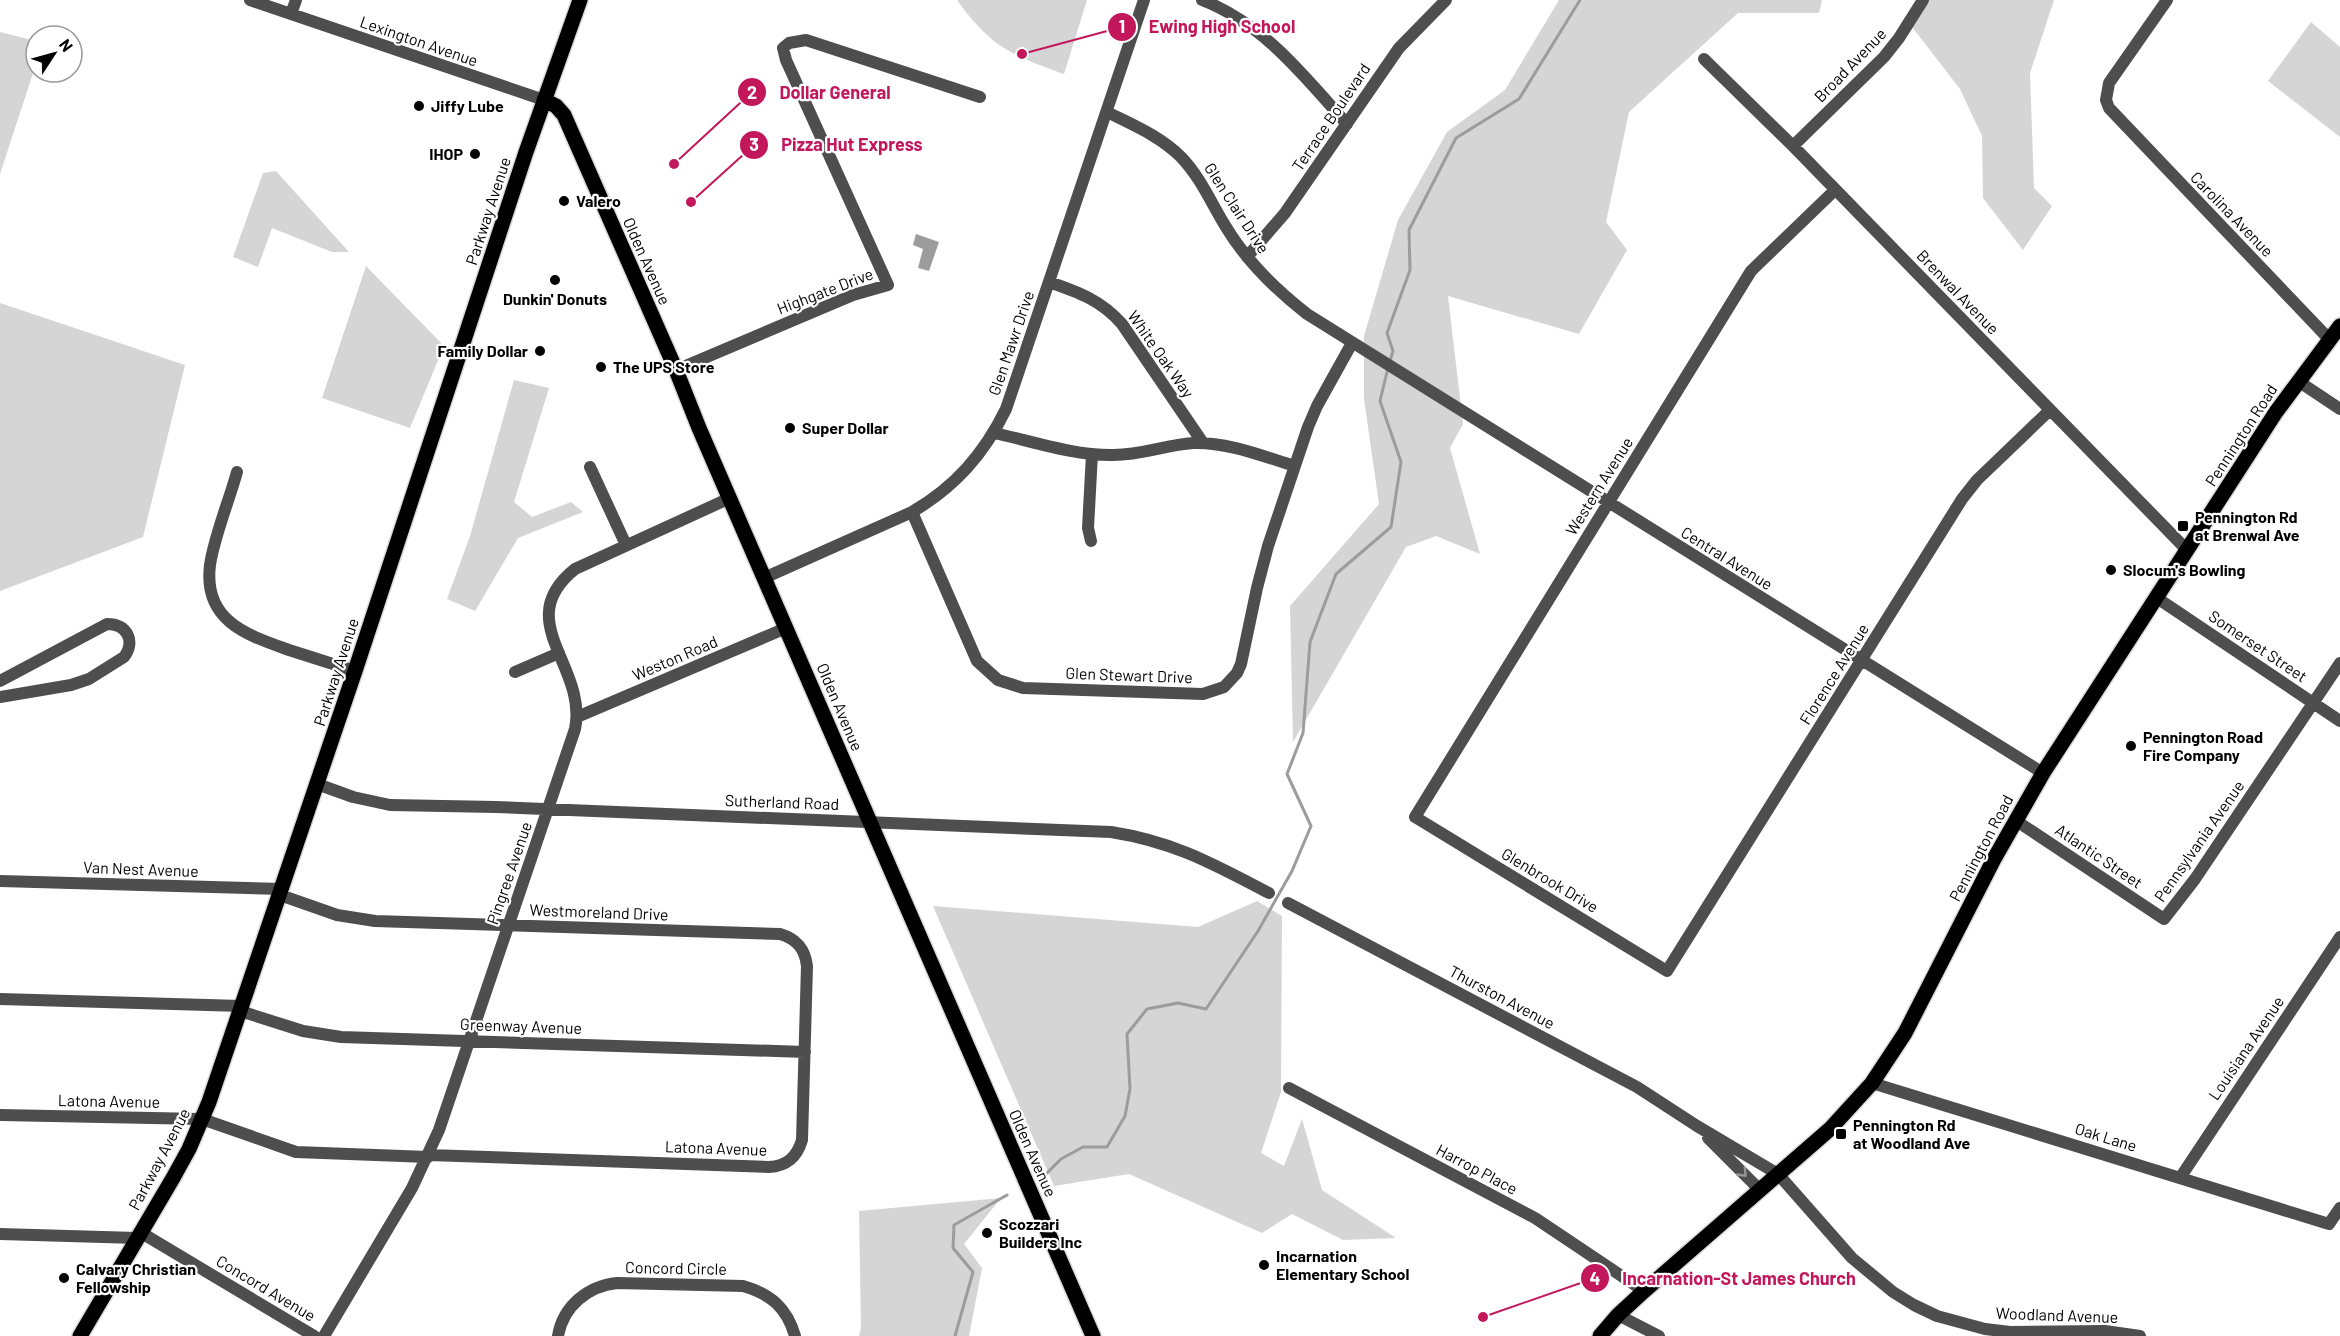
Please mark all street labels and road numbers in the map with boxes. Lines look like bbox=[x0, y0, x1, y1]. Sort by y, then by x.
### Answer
street label: Lexington Avenue bbox=[358, 11, 481, 70]
street label: Broad Avenue bbox=[1810, 24, 1890, 106]
street label: Terrace Boulevard bbox=[1288, 59, 1374, 174]
street label: Parkway Avenue bbox=[461, 155, 514, 267]
street label: Glen Clair Drive bbox=[1201, 159, 1274, 257]
street label: Carolina Avenue bbox=[2187, 167, 2278, 260]
street label: Olden Avenue bbox=[620, 214, 675, 307]
street label: Brenwal Avenue bbox=[1913, 245, 2003, 338]
street label: Highgate Drive bbox=[774, 263, 876, 318]
street label: Glen Mawr Drive bbox=[984, 288, 1037, 398]
street label: White Oak Way bbox=[1124, 306, 1199, 401]
street label: Pennington Road bbox=[2201, 380, 2281, 489]
street label: Western Avenue bbox=[1561, 433, 1636, 538]
street label: Central Avenue bbox=[1678, 522, 1777, 593]
street label: Somerset Street bbox=[2206, 606, 2311, 685]
street label: Parkway Avenue bbox=[309, 616, 362, 728]
street label: Florence Avenue bbox=[1795, 620, 1872, 728]
street label: Weston Road bbox=[629, 631, 720, 684]
street label: Olden Avenue bbox=[813, 660, 867, 754]
street label: Glen Stewart Drive bbox=[1065, 663, 1193, 686]
street label: Pennsylvania Avenue bbox=[2150, 776, 2248, 905]
street label: Sutherland Road bbox=[725, 790, 839, 813]
street label: Pennington Road bbox=[1945, 791, 2017, 904]
street label: Pingree Avenue bbox=[482, 819, 535, 927]
street label: Atlantic Street bbox=[2052, 819, 2146, 892]
street label: Glenbrook Drive bbox=[1498, 843, 1602, 916]
street label: Van Nest Avenue bbox=[83, 857, 199, 880]
street label: Westmoreland Drive bbox=[529, 900, 669, 923]
street label: Thurston Avenue bbox=[1446, 961, 1558, 1032]
street label: Louisiana Avenue bbox=[2204, 992, 2287, 1103]
street label: Greenway Avenue bbox=[460, 1014, 582, 1037]
street label: Latona Avenue bbox=[58, 1090, 160, 1111]
street label: Parkway Avenue bbox=[124, 1105, 193, 1213]
street label: Olden Avenue bbox=[1006, 1106, 1061, 1199]
street label: Oak Lane bbox=[2073, 1118, 2139, 1155]
street label: Latona Avenue bbox=[665, 1136, 767, 1159]
street label: Harrop Place bbox=[1433, 1139, 1521, 1198]
street label: Concord Avenue bbox=[213, 1250, 319, 1325]
street label: Concord Circle bbox=[625, 1257, 727, 1278]
street label: Woodland Avenue bbox=[1995, 1303, 2119, 1326]

